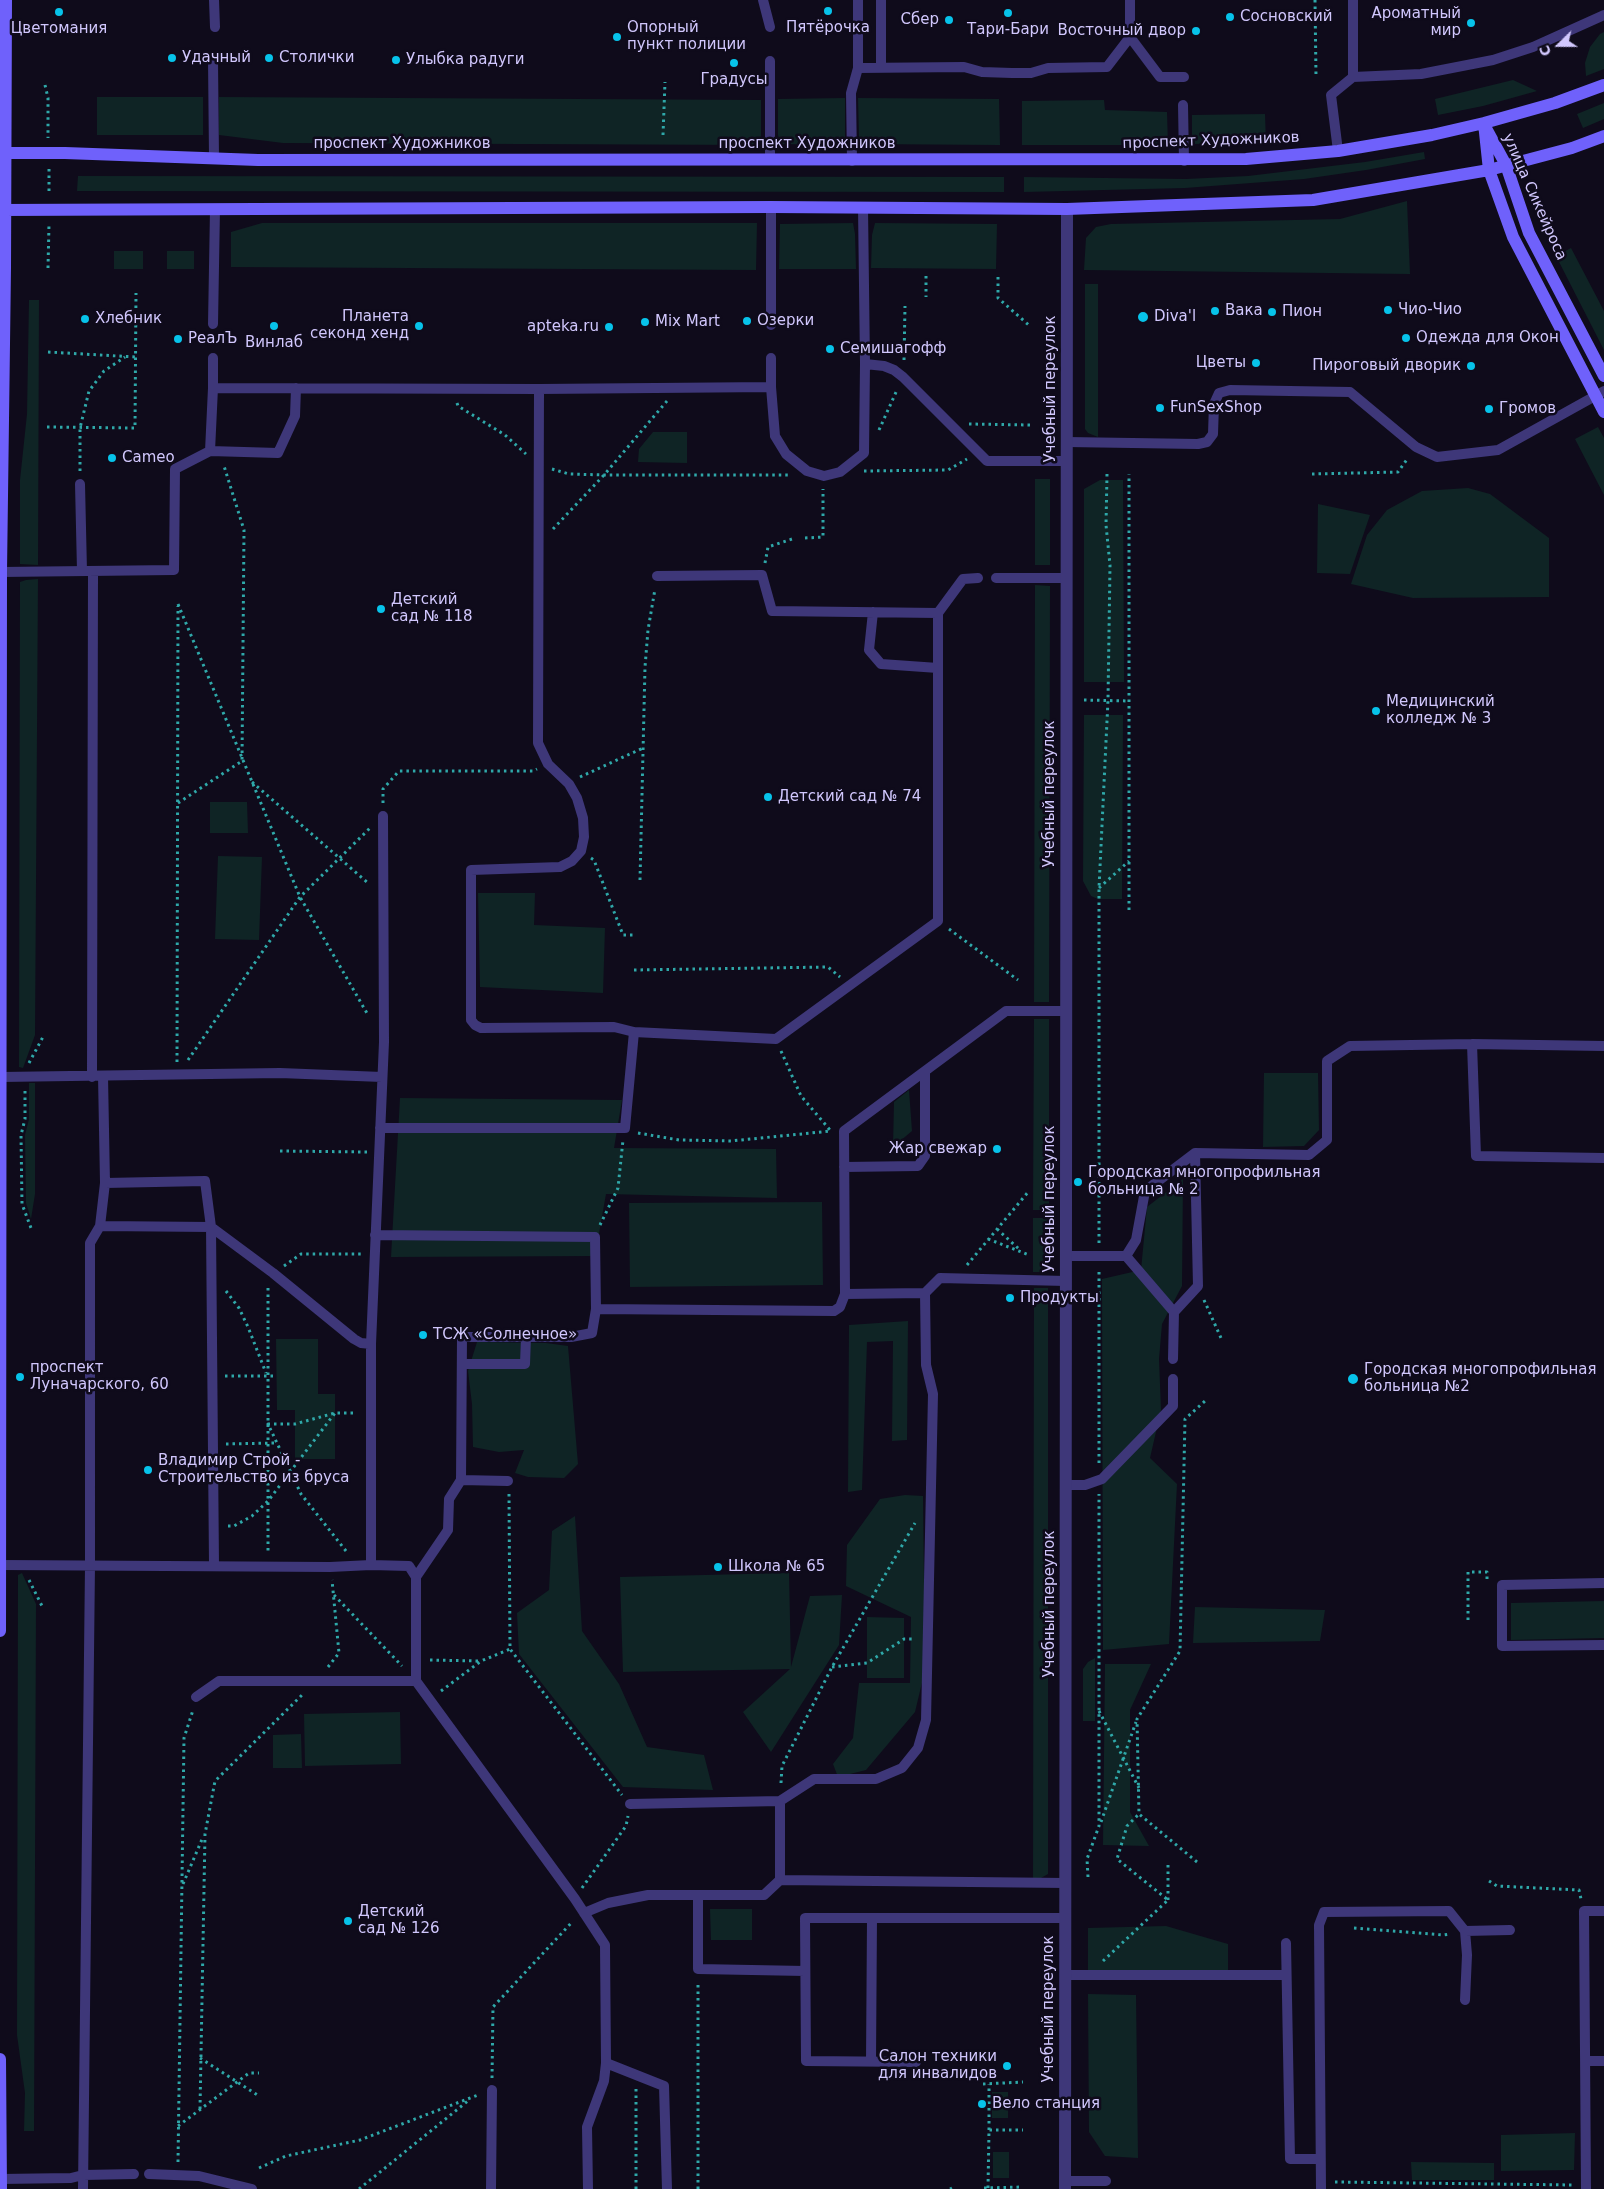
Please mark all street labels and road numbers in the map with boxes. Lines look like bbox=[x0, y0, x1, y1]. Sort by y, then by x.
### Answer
street label: проспект Художников bbox=[1122, 129, 1300, 153]
street label: улица Сикейроса bbox=[1498, 131, 1570, 263]
street label: проспект Художников bbox=[313, 135, 491, 153]
street label: проспект Художников bbox=[718, 135, 896, 153]
street label: Учебный переулок bbox=[1042, 315, 1060, 463]
street label: Учебный переулок bbox=[1041, 720, 1059, 868]
street label: Учебный переулок bbox=[1041, 1125, 1059, 1273]
street label: Учебный переулок bbox=[1041, 1530, 1059, 1678]
street label: Учебный переулок bbox=[1040, 1935, 1058, 2083]

